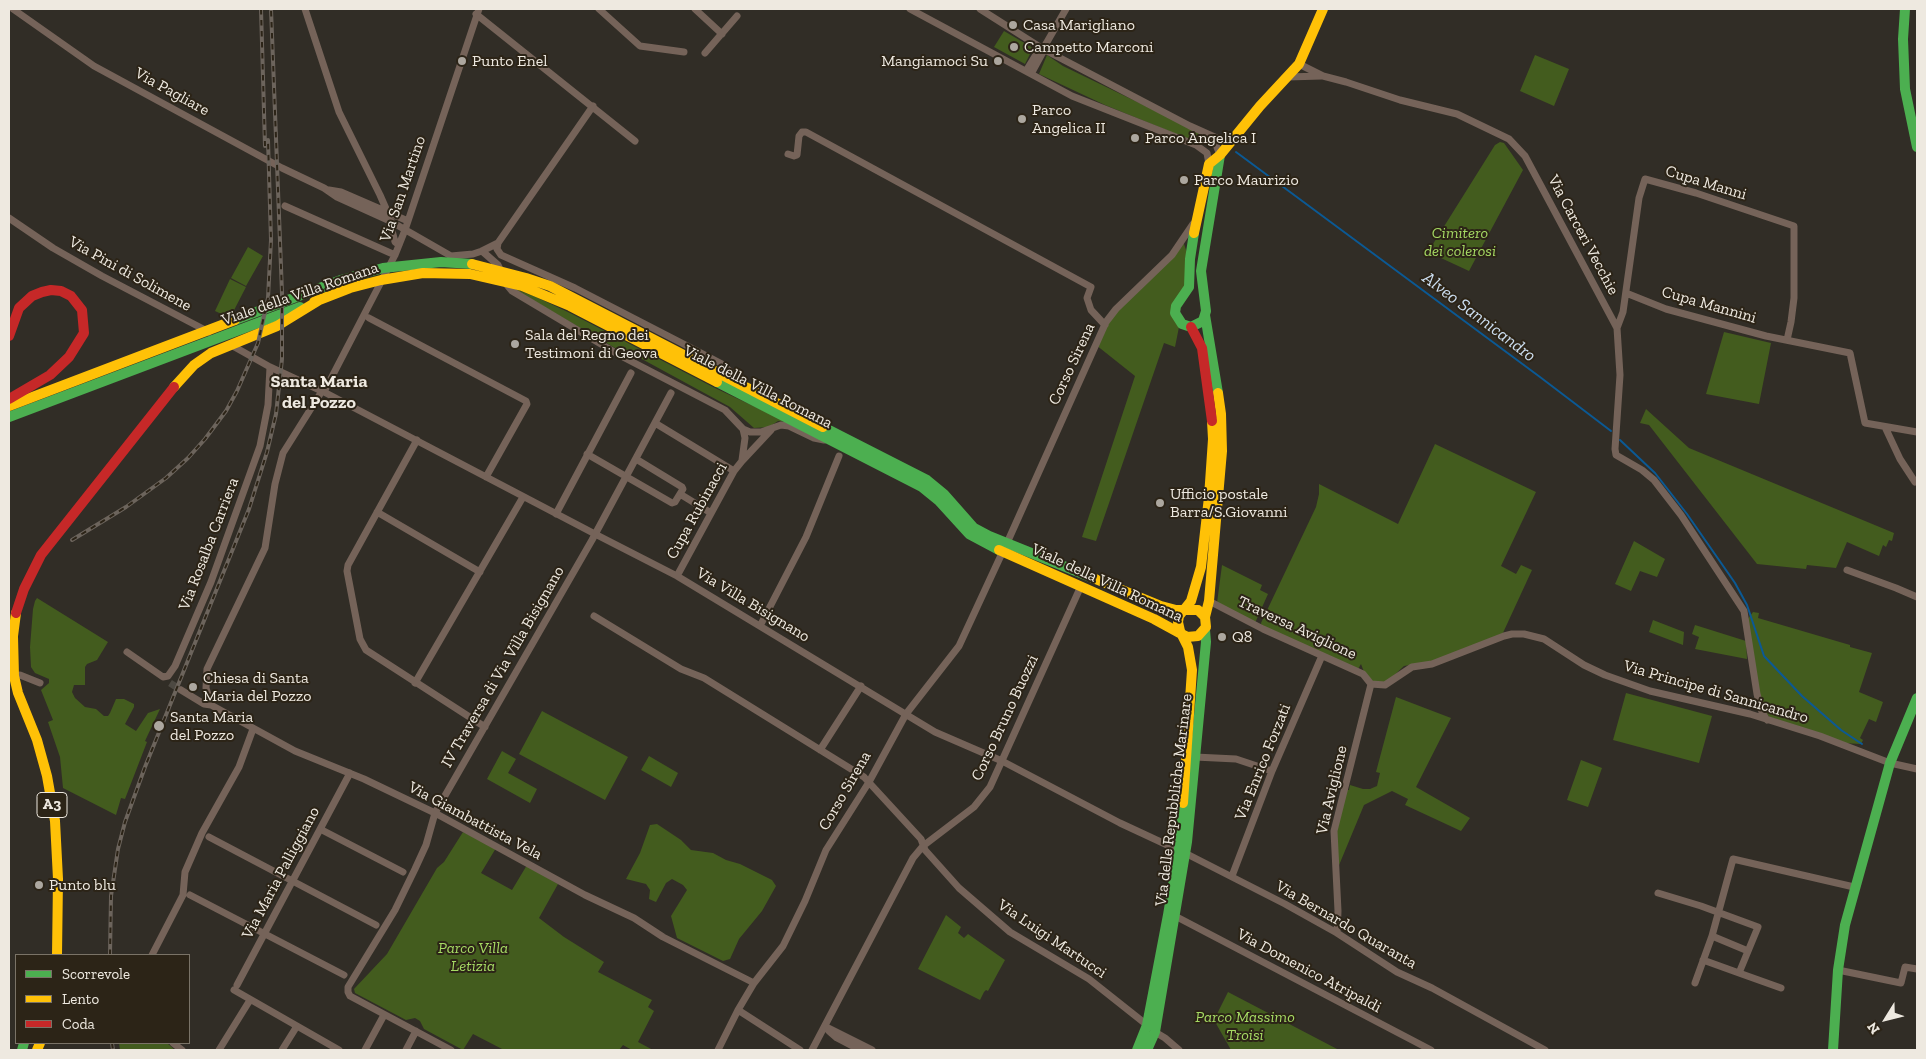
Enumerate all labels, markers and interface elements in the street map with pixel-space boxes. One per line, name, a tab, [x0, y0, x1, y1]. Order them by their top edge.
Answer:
place label: Casa Marigliano	[1023, 15, 1135, 35]
marker: Casa Marigliano	[1007, 19, 1019, 31]
place label: Campetto Marconi	[1024, 37, 1154, 57]
marker: Campetto Marconi	[1008, 41, 1020, 53]
place label: Punto Enel	[472, 51, 547, 71]
place label: Mangiamoci Su	[881, 51, 988, 71]
marker: Punto Enel	[456, 55, 468, 67]
marker: Mangiamoci Su	[992, 55, 1004, 67]
street label: Via Pagliare	[131, 64, 213, 120]
place label: Parco Angelica II	[1032, 100, 1106, 138]
marker: Parco Angelica II	[1016, 113, 1028, 125]
place label: Parco Angelica I	[1145, 128, 1256, 148]
marker: Parco Angelica I	[1129, 132, 1141, 144]
street label: Via San Martino	[376, 133, 430, 245]
street label: Cupa Manni	[1663, 162, 1749, 204]
place label: Parco Maurizio	[1194, 170, 1299, 190]
street label: Via Carceri Vecchie	[1543, 172, 1623, 298]
marker: Parco Maurizio	[1178, 174, 1190, 186]
park label: Cimitero dei colerosi	[1424, 223, 1496, 261]
street label: Via Pini di Solimene	[65, 232, 195, 316]
street label: Viale della Villa Romana	[219, 258, 381, 330]
water label: Alveo Sannicandro	[1418, 267, 1540, 367]
street label: Cupa Mannini	[1659, 282, 1759, 328]
street label: Corso Sirena	[1045, 320, 1099, 408]
place label: Sala del Regno dei Testimoni di Geova	[525, 325, 657, 363]
marker: Sala del Regno dei Testimoni di Geova	[509, 338, 521, 350]
street label: Viale della Villa Romana	[680, 341, 836, 433]
district label: Santa Maria del Pozzo	[270, 371, 368, 414]
street label: Cupa Rubinacci	[663, 459, 731, 563]
street label: Via Rosalba Carriera	[175, 475, 243, 613]
place label: Ufficio postale Barra/S.Giovanni	[1170, 484, 1287, 522]
marker: Ufficio postale Barra/S.Giovanni	[1154, 497, 1166, 509]
street label: Viale della Villa Romana	[1028, 540, 1186, 626]
street label: IV Traversa di Via Villa Bisignano	[437, 563, 569, 771]
street label: Via Villa Bisignano	[693, 564, 813, 646]
street label: Traversa Aviglione	[1235, 592, 1359, 664]
place label: Q8	[1232, 627, 1252, 647]
marker: Q8	[1216, 631, 1228, 643]
street label: Corso Bruno Buozzi	[967, 652, 1043, 784]
street label: Via Principe di Sannicandro	[1621, 656, 1811, 728]
place label: Chiesa di Santa Maria del Pozzo	[203, 668, 312, 706]
marker: Chiesa di Santa Maria del Pozzo	[187, 681, 199, 693]
street label: Via delle Repubbliche Marinare	[1151, 693, 1197, 907]
street label: Via Enrico Forzati	[1231, 701, 1295, 823]
place label: Santa Maria del Pozzo	[170, 707, 253, 745]
marker: Santa Maria del Pozzo	[152, 719, 166, 733]
street label: Via Aviglione	[1312, 744, 1352, 836]
street label: Corso Sirena	[815, 748, 875, 834]
street label: Via Giambattista Vela	[405, 778, 545, 864]
road number: A3	[37, 792, 67, 818]
street label: Via Maria Palliggiano	[238, 804, 324, 942]
place label: Punto blu	[49, 875, 116, 895]
street label: Via Bernardo Quaranta	[1272, 877, 1420, 973]
marker: Punto blu	[33, 879, 45, 891]
street label: Via Luigi Martucci	[994, 895, 1110, 983]
street label: Via Domenico Atripaldi	[1233, 925, 1385, 1017]
park label: Parco Villa Letizia	[438, 938, 508, 976]
legend	[15, 954, 190, 1044]
text: Scorrevole	[62, 965, 130, 983]
text: Lento	[62, 990, 99, 1008]
north arrow	[1861, 994, 1911, 1044]
park label: Parco Massimo Troisi	[1195, 1007, 1295, 1045]
text: Coda	[62, 1015, 95, 1033]
text: N	[1863, 1019, 1883, 1037]

